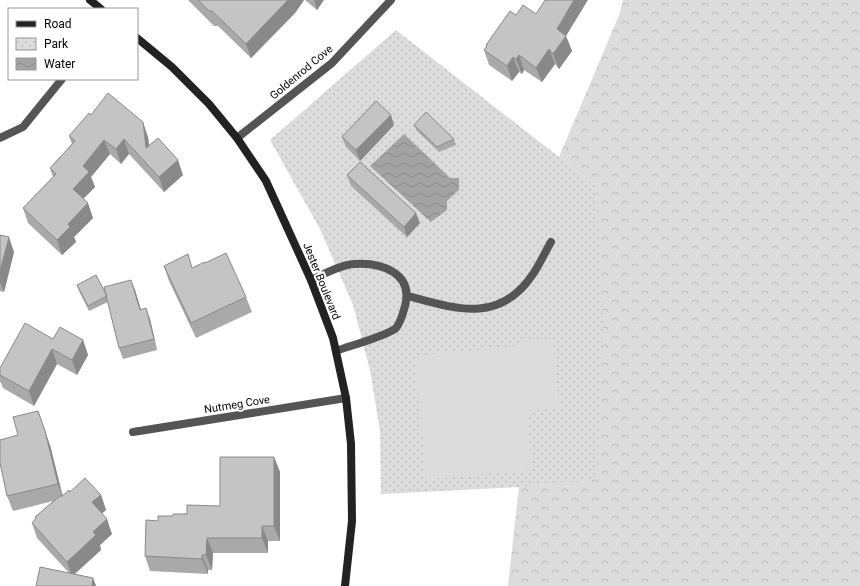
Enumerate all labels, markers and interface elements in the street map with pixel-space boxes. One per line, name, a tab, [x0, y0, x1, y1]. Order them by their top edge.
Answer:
legend	[8, 8, 138, 80]
text: Road	[44, 17, 72, 31]
text: Park	[44, 37, 69, 51]
street label: Goldenrod Cove	[267, 42, 335, 102]
text: Water	[44, 57, 75, 71]
street label: Jester Boulevard	[300, 241, 343, 322]
street label: Nutmeg Cove	[203, 393, 271, 416]

